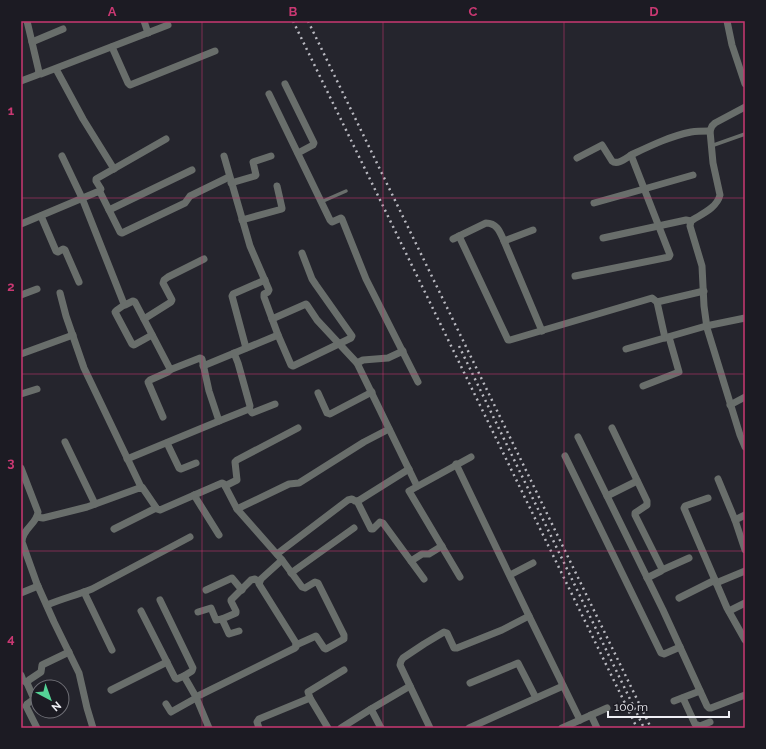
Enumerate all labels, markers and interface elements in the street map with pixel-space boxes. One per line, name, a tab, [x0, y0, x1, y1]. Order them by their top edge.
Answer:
text: A	[108, 4, 117, 19]
text: B	[289, 4, 298, 19]
text: C	[469, 4, 478, 19]
text: D	[649, 4, 659, 19]
text: 1	[8, 103, 15, 118]
text: 2	[7, 279, 15, 294]
text: 3	[7, 455, 15, 470]
text: 4	[7, 631, 15, 646]
north arrow	[30, 679, 70, 719]
scale bar	[608, 693, 729, 719]
text: N	[49, 699, 64, 714]
text: 100 m	[614, 700, 648, 714]

